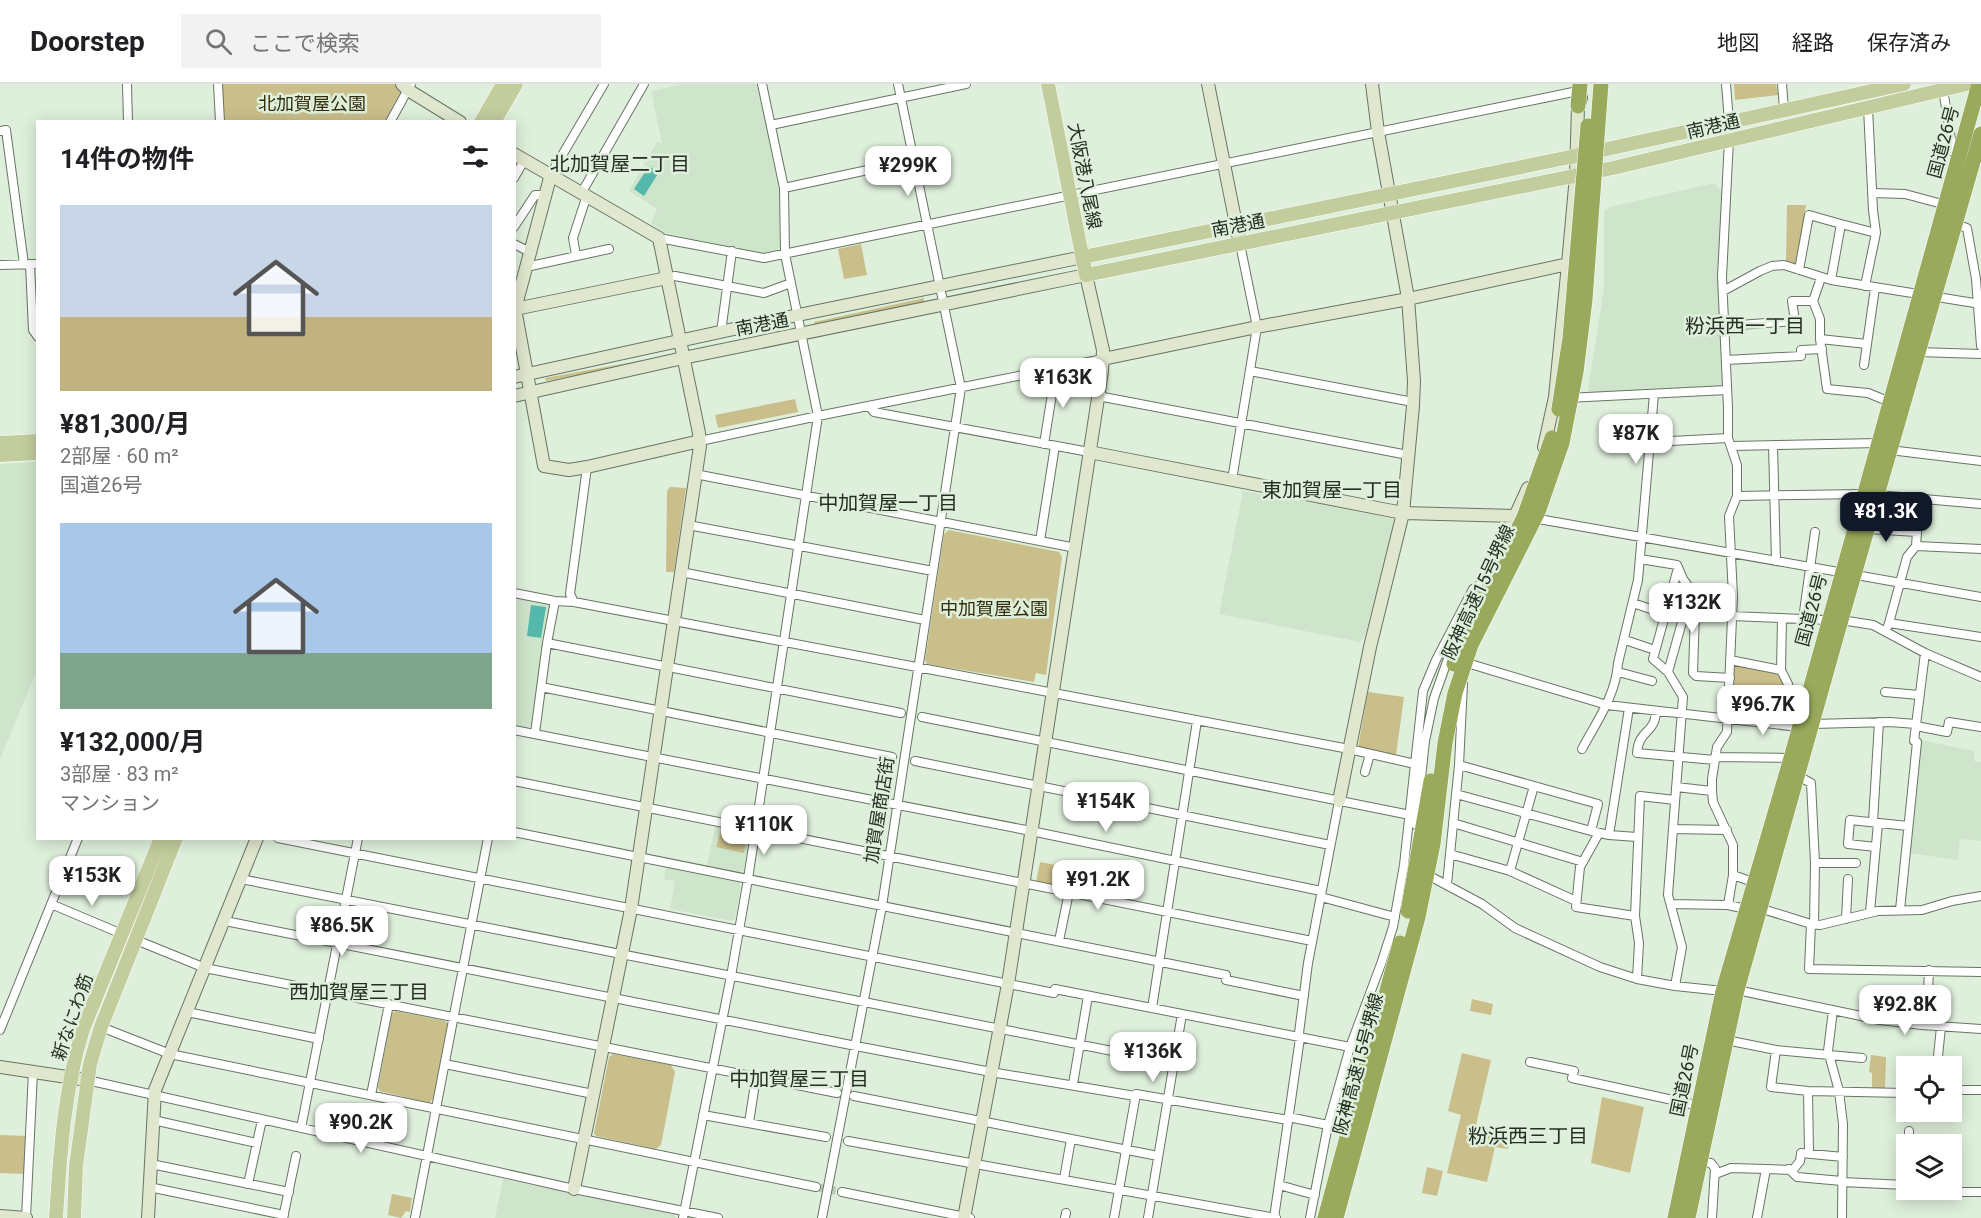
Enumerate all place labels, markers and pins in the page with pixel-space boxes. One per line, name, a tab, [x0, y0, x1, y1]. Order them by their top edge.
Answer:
pin: ¥299K	[866, 146, 950, 197]
pin: ¥163K	[1021, 358, 1105, 409]
pin: ¥87K	[1600, 414, 1672, 465]
pin: ¥81.3K	[1837, 492, 1935, 543]
pin: ¥132K	[1650, 583, 1734, 634]
pin: ¥96.7K	[1714, 685, 1812, 736]
pin: ¥154K	[1064, 782, 1148, 833]
pin: ¥110K	[722, 805, 806, 856]
pin: ¥153K	[50, 856, 134, 907]
pin: ¥91.2K	[1049, 860, 1147, 911]
pin: ¥86.5K	[293, 906, 391, 957]
pin: ¥92.8K	[1856, 985, 1954, 1036]
pin: ¥136K	[1111, 1032, 1195, 1083]
pin: ¥90.2K	[312, 1103, 410, 1154]

